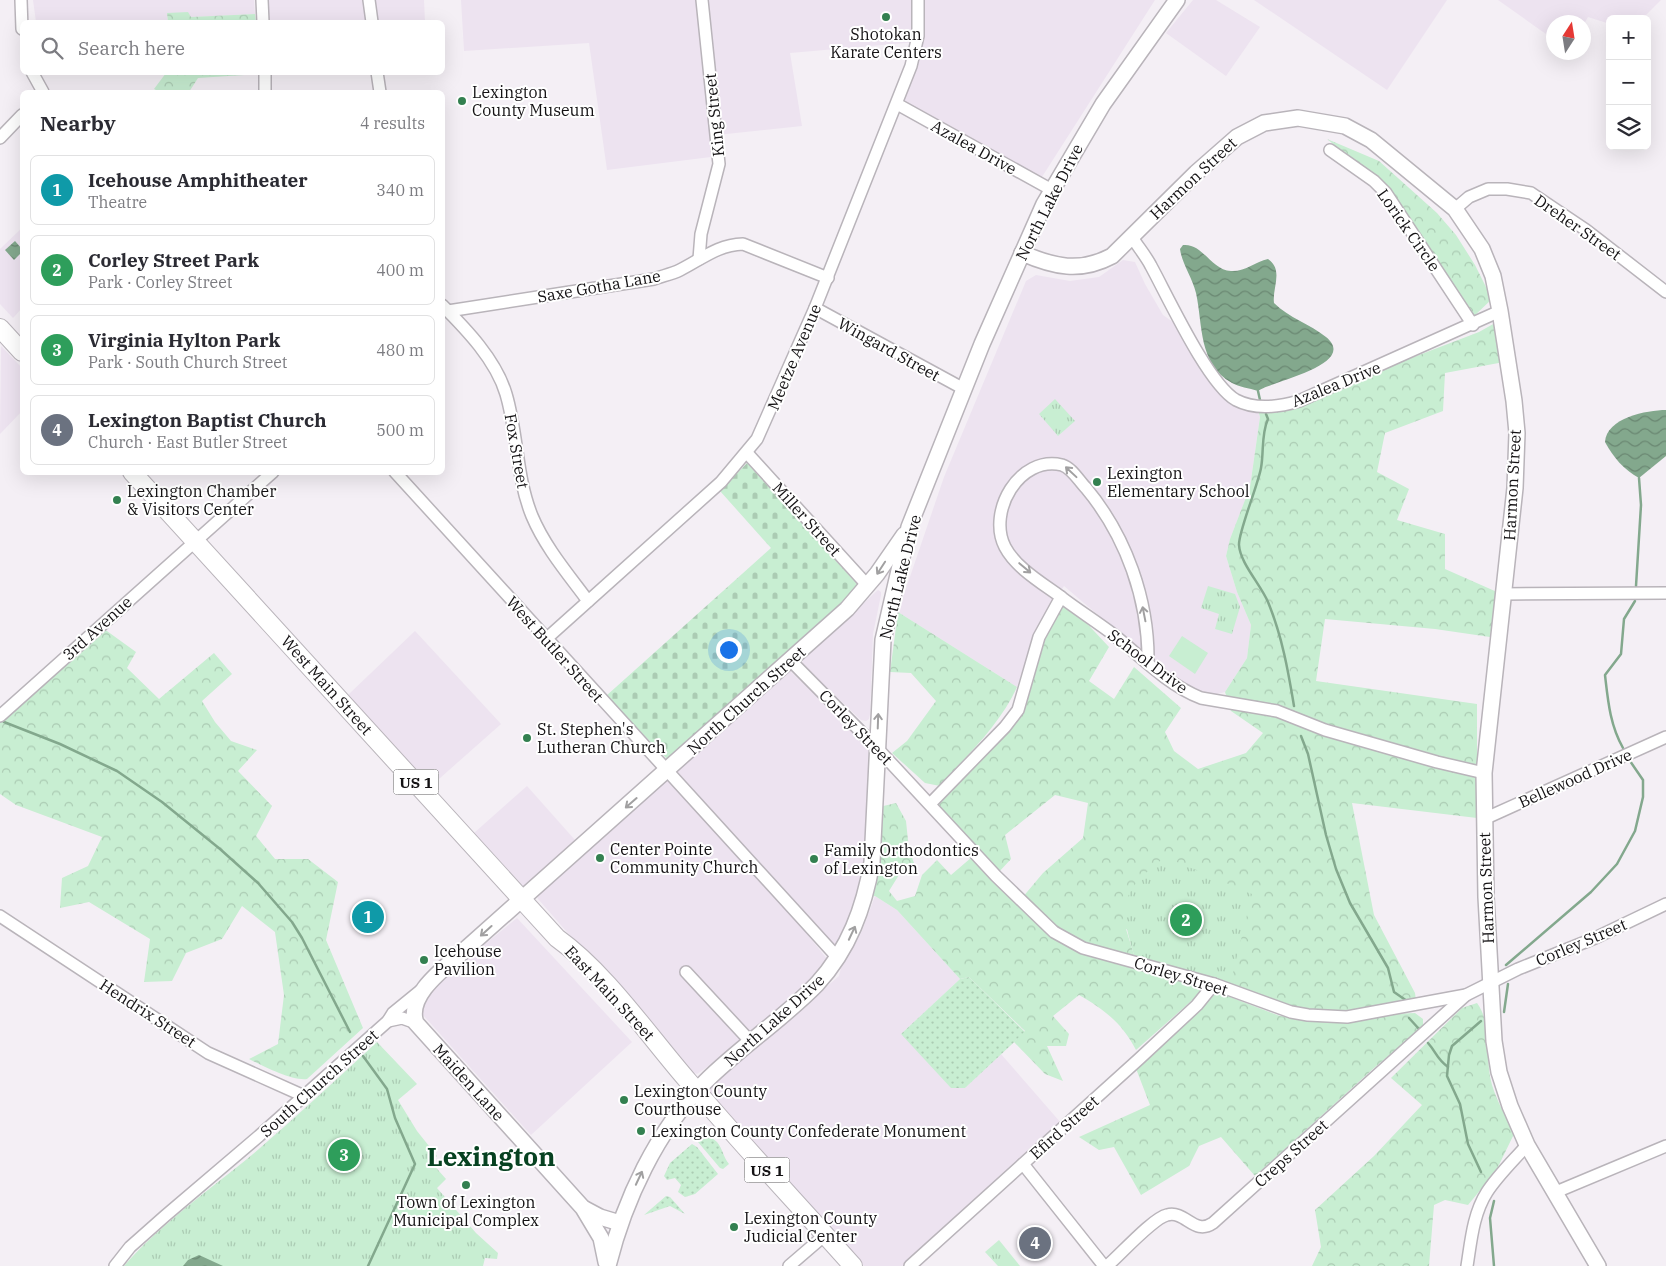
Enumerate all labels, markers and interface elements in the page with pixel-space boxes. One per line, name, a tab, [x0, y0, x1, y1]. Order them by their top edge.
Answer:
marker: Shotokan Karate Centers	[880, 11, 892, 23]
north arrow	[1546, 15, 1591, 60]
map controls	[1606, 15, 1651, 150]
button: +	[1606, 15, 1651, 60]
search box	[20, 20, 445, 75]
place label: Shotokan Karate Centers	[830, 24, 942, 62]
icon: search	[38, 34, 66, 62]
text: Search here	[78, 36, 185, 60]
button: −	[1606, 60, 1651, 105]
street label: King Street	[700, 72, 728, 158]
place label: Lexington County Museum	[472, 82, 595, 120]
marker: Lexington County Museum	[456, 95, 468, 107]
button: layers	[1606, 105, 1651, 150]
text: Nearby	[40, 109, 116, 137]
text: 4 results	[360, 113, 425, 133]
street label: Azalea Drive	[928, 115, 1020, 179]
street label: Harmon Street	[1145, 132, 1241, 223]
street label: North Lake Drive	[1011, 140, 1087, 264]
text: Icehouse Amphitheater	[88, 168, 308, 192]
text: 1	[52, 180, 62, 200]
text: 340 m	[376, 180, 424, 200]
street label: Lorick Circle	[1373, 185, 1445, 275]
street label: Dreher Street	[1531, 190, 1625, 264]
text: Theatre	[88, 192, 147, 212]
text: Corley Street Park	[88, 248, 259, 272]
text: 2	[52, 260, 62, 280]
text: 400 m	[376, 260, 424, 280]
street label: Saxe Gotha Lane	[536, 265, 662, 307]
text: Park · Corley Street	[88, 272, 232, 292]
street label: Meetze Avenue	[763, 301, 825, 413]
street label: Wingard Street	[835, 313, 944, 385]
text: Virginia Hylton Park	[88, 328, 280, 352]
text: 3	[52, 340, 62, 360]
text: 480 m	[376, 340, 424, 360]
text: Park · South Church Street	[88, 352, 287, 372]
street label: Azalea Drive	[1288, 357, 1384, 411]
text: Lexington Baptist Church	[88, 408, 327, 432]
street label: Fox Street	[501, 412, 533, 490]
text: 4	[52, 420, 62, 440]
text: 500 m	[376, 420, 424, 440]
street label: Harmon Street	[1499, 428, 1525, 541]
text: Church · East Butler Street	[88, 432, 288, 452]
place label: Lexington Elementary School	[1107, 463, 1250, 501]
one-way arrow	[1065, 467, 1078, 479]
marker: Lexington Elementary School	[1091, 476, 1103, 488]
street label: Miller Street	[768, 478, 846, 560]
place label: Lexington Chamber & Visitors Center	[127, 481, 276, 519]
marker: Lexington Chamber & Visitors Center	[111, 494, 123, 506]
street label: North Lake Drive	[875, 512, 925, 642]
one-way arrow	[876, 560, 886, 574]
one-way arrow	[1018, 563, 1031, 574]
street label: 3rd Avenue	[58, 592, 136, 664]
street label: West Butler Street	[502, 592, 608, 706]
one-way arrow	[1139, 607, 1148, 623]
street label: School Drive	[1104, 624, 1192, 698]
street label: West Main Street	[277, 631, 377, 739]
your location	[716, 637, 742, 663]
street label: North Church Street	[683, 641, 810, 758]
street label: Corley Street	[815, 685, 897, 769]
one-way arrow	[874, 713, 883, 729]
place label: St. Stephen's Lutheran Church	[537, 719, 666, 757]
marker: St. Stephen's Lutheran Church	[521, 732, 533, 744]
street label: Bellewood Drive	[1515, 744, 1635, 812]
road number: US 1	[394, 770, 438, 794]
one-way arrow	[624, 797, 637, 809]
street label: Harmon Street	[1474, 832, 1498, 944]
place label: Center Pointe Community Church	[610, 839, 758, 877]
place label: Family Orthodontics of Lexington	[824, 840, 979, 878]
marker: Center Pointe Community Church	[594, 852, 606, 864]
marker: Family Orthodontics of Lexington	[808, 853, 820, 865]
pin: 1	[352, 898, 384, 936]
pin: 2	[1170, 901, 1202, 939]
street label: Corley Street	[1533, 914, 1630, 970]
one-way arrow	[479, 925, 492, 937]
one-way arrow	[847, 926, 857, 941]
place label: Icehouse Pavilion	[434, 941, 502, 979]
street label: East Main Street	[561, 941, 659, 1045]
street label: Corley Street	[1132, 952, 1231, 1000]
marker: Icehouse Pavilion	[418, 954, 430, 966]
street label: North Lake Drive	[720, 970, 828, 1070]
street label: Hendrix Street	[96, 974, 200, 1052]
street label: South Church Street	[256, 1025, 382, 1141]
street label: Maiden Lane	[429, 1039, 509, 1125]
place label: Lexington County Courthouse	[634, 1081, 767, 1119]
street label: Efird Street	[1025, 1091, 1103, 1163]
marker: Lexington County Courthouse	[618, 1094, 630, 1106]
street label: Creps Street	[1250, 1115, 1332, 1191]
place label: Lexington County Confederate Monument	[651, 1121, 966, 1141]
marker: Lexington County Confederate Monument	[635, 1125, 647, 1137]
pin: 3	[328, 1136, 360, 1174]
district label: Lexington	[427, 1139, 555, 1173]
road number: US 1	[744, 1158, 790, 1182]
one-way arrow	[635, 1171, 644, 1186]
marker: Town of Lexington Municipal Complex	[460, 1179, 472, 1191]
place label: Town of Lexington Municipal Complex	[393, 1192, 539, 1230]
place label: Lexington County Judicial Center	[744, 1208, 877, 1246]
marker: Lexington County Judicial Center	[728, 1221, 740, 1233]
pin: 4	[1019, 1224, 1051, 1262]

